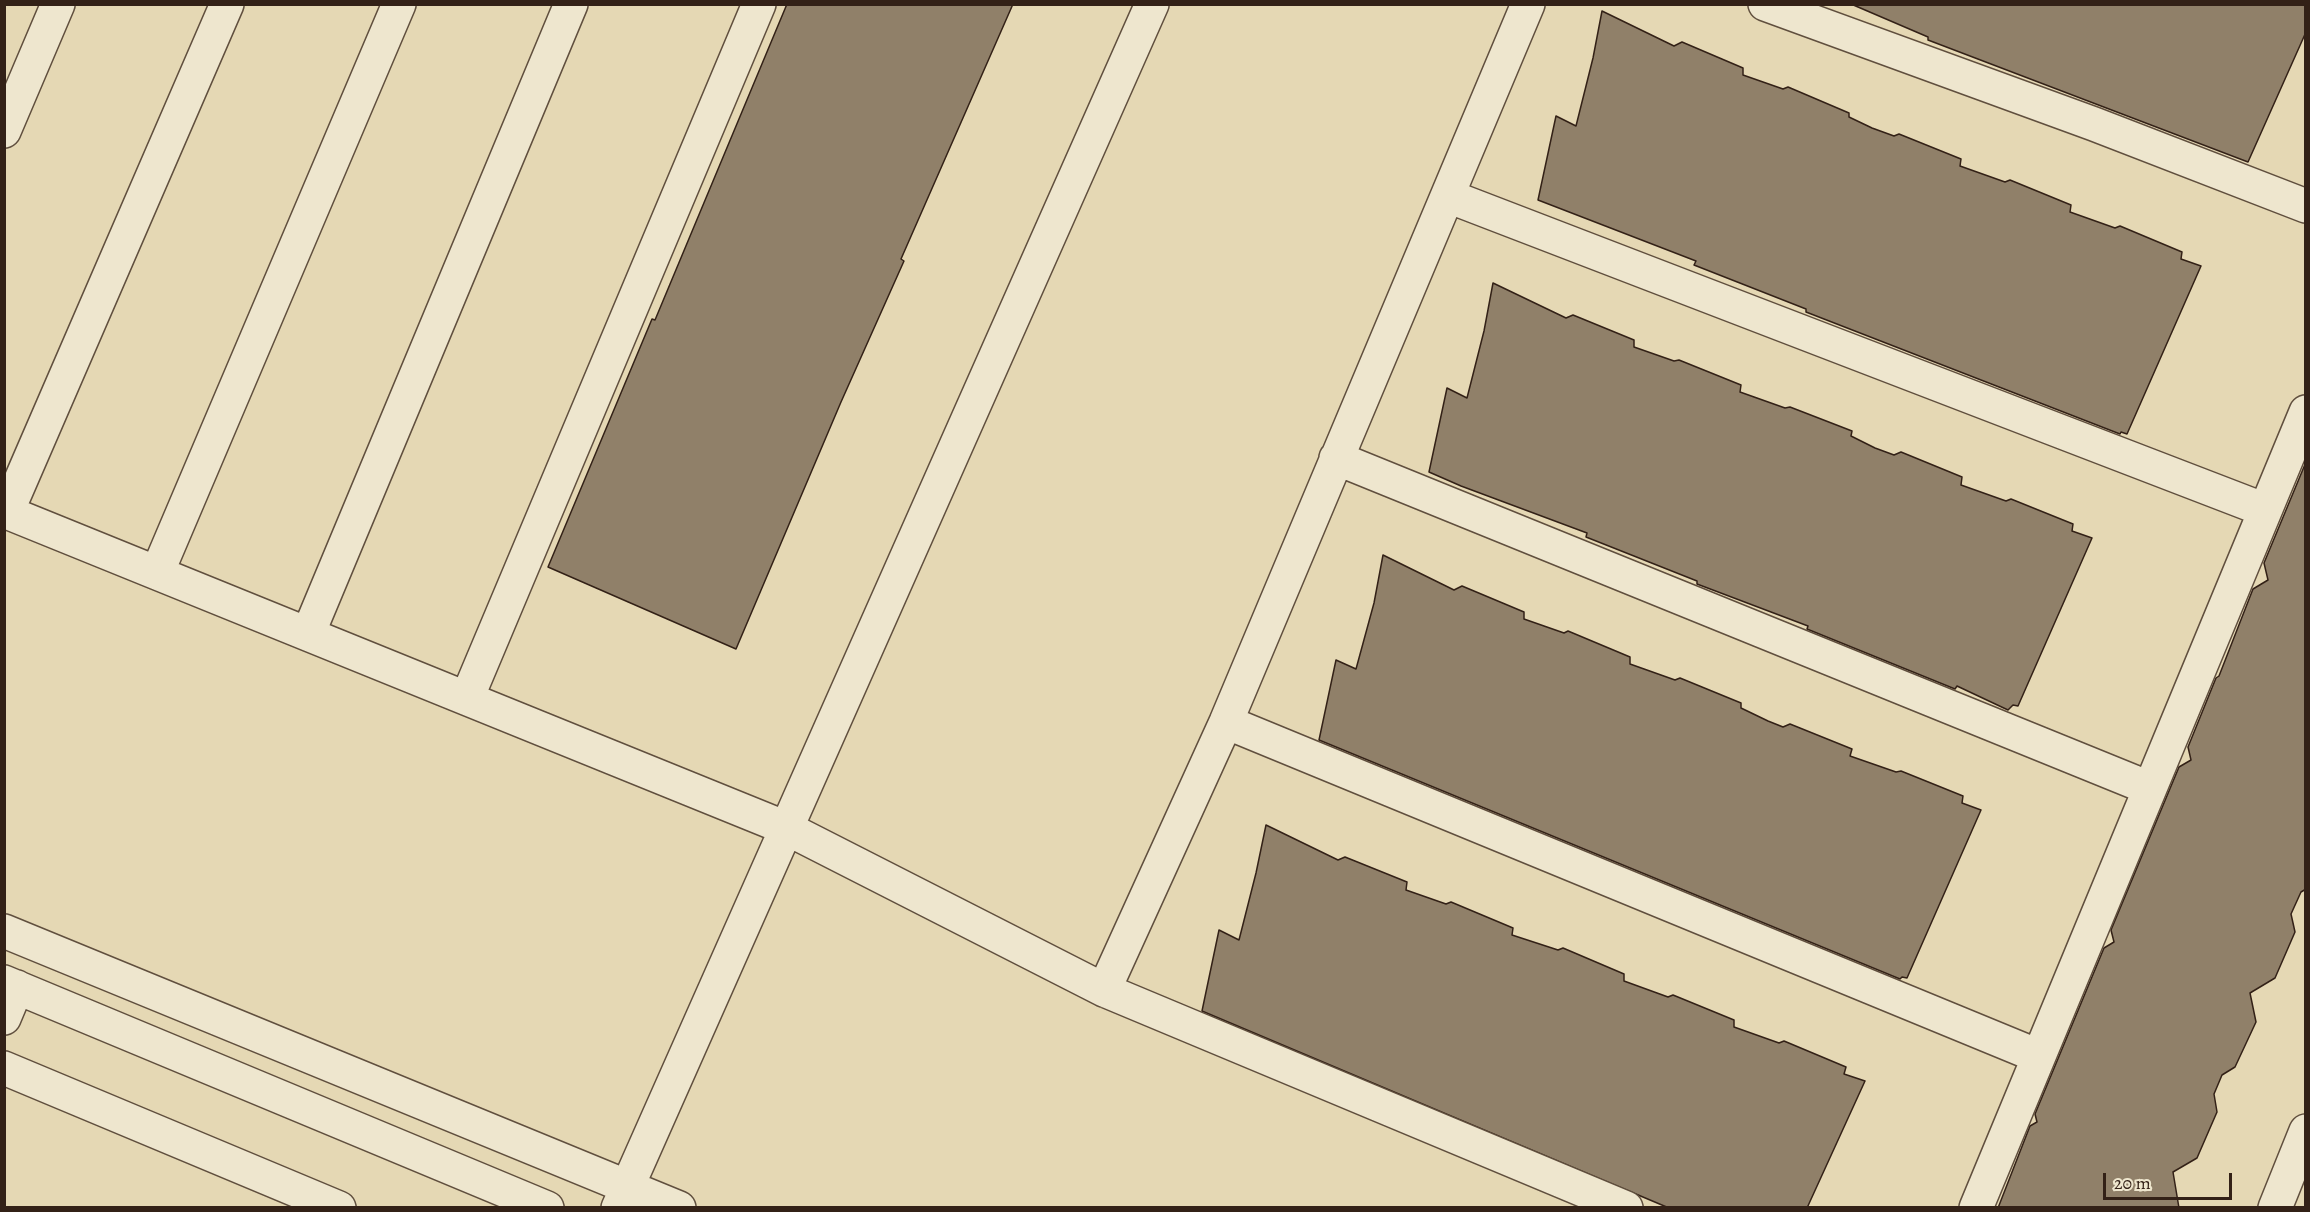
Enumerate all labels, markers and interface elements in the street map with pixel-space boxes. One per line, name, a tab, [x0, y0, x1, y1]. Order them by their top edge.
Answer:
scale bar	[2106, 1161, 2235, 1199]
text: 20 m	[2114, 1171, 2151, 1195]

